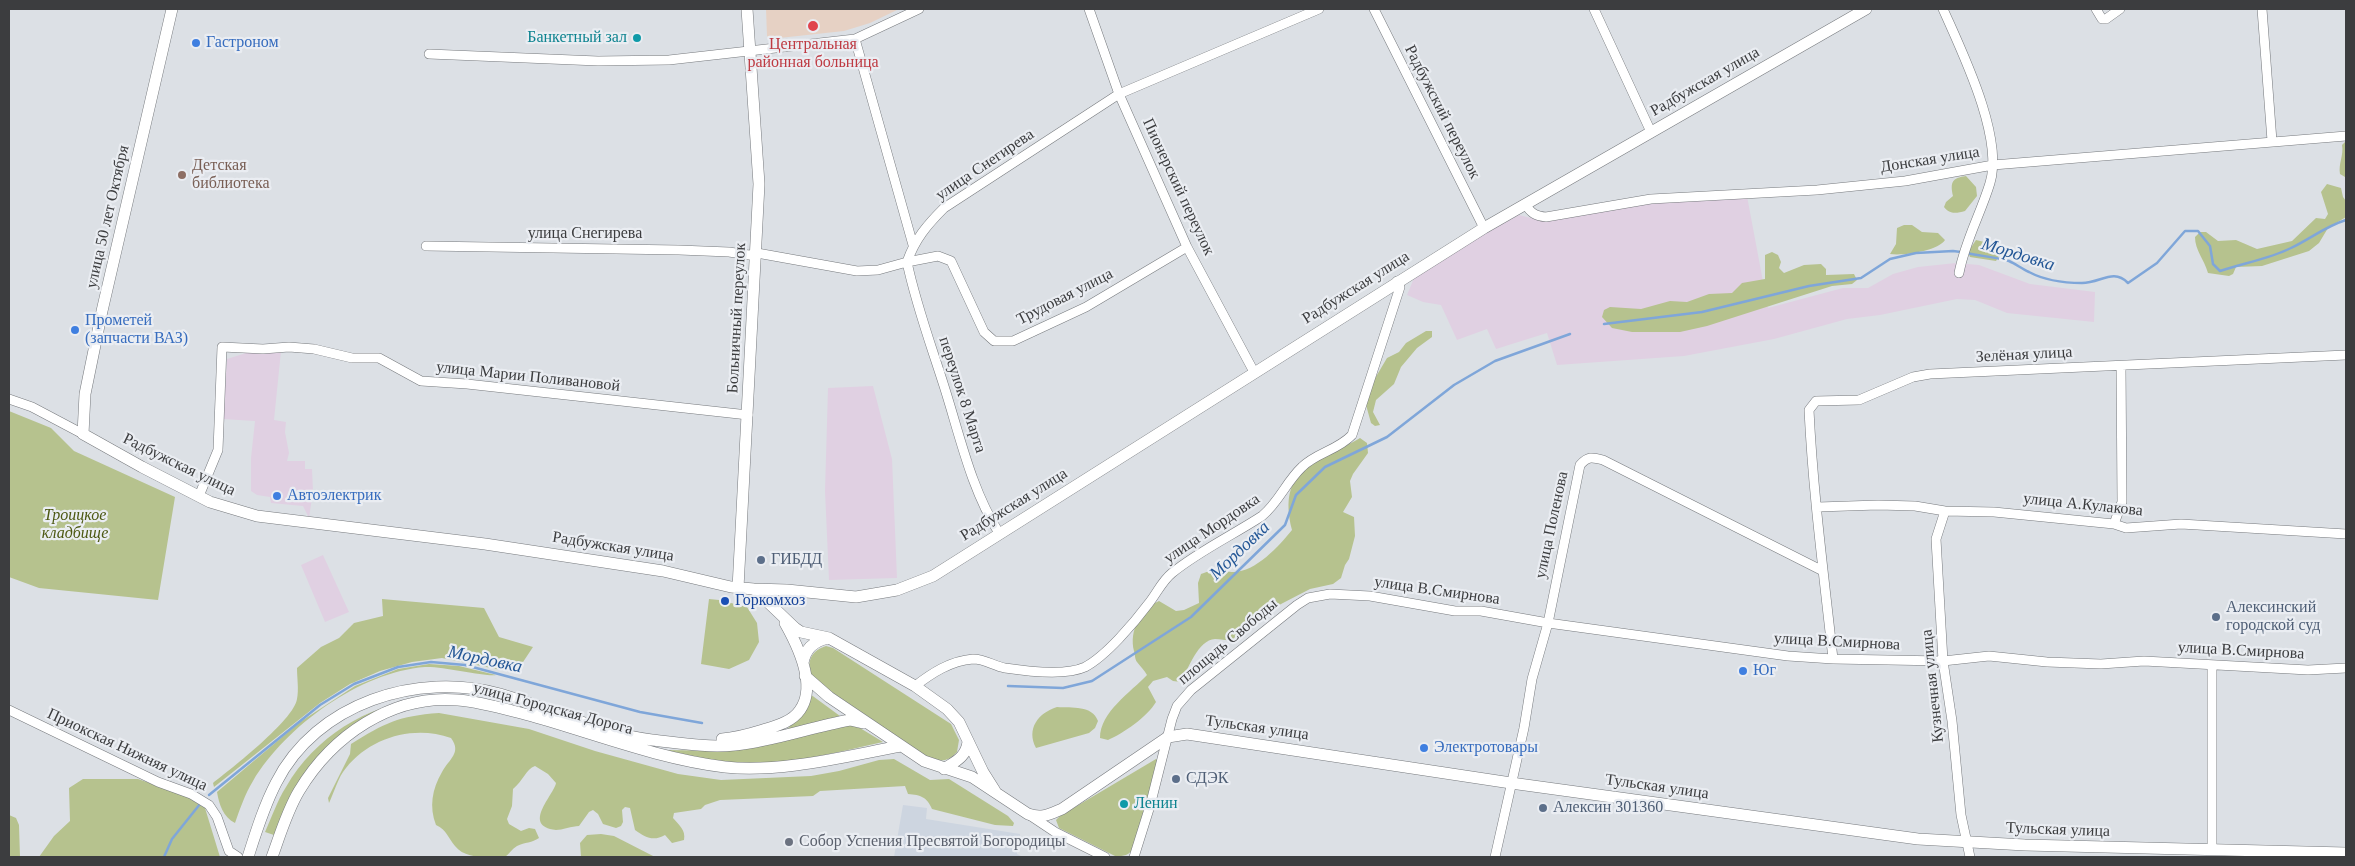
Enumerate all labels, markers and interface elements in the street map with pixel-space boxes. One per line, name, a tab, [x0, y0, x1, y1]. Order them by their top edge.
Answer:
marker: Центральная районная больница	[806, 19, 820, 33]
place label: Банкетный зал	[527, 28, 627, 48]
marker: Банкетный зал	[631, 32, 643, 44]
place label: Гастроном	[206, 33, 279, 53]
place label: Центральная районная больница	[747, 35, 879, 73]
marker: Гастроном	[190, 37, 202, 49]
street label: Радбужский переулок	[1400, 42, 1484, 182]
street label: Радбужская улица	[1647, 43, 1763, 121]
street label: Пионерский переулок	[1138, 115, 1218, 259]
street label: улица Снегирева	[932, 125, 1038, 205]
street label: Донская улица	[1879, 143, 1981, 177]
street label: улица 50 лет Октября	[82, 144, 134, 290]
place label: Детская библиотека	[192, 156, 270, 194]
marker: Детская библиотека	[176, 169, 188, 181]
street label: улица Снегирева	[528, 224, 642, 244]
water label: Мордовка	[1979, 234, 2057, 276]
street label: Больничный переулок	[723, 242, 751, 394]
street label: Радбужская улица	[1299, 247, 1413, 329]
street label: Трудовая улица	[1014, 265, 1116, 329]
place label: Прометей (запчасти ВАЗ)	[85, 311, 188, 349]
marker: Прометей (запчасти ВАЗ)	[69, 324, 81, 336]
street label: переулок 8 Марта	[934, 335, 990, 455]
street label: Зелёная улица	[1975, 343, 2073, 367]
street label: улица Марии Поливановой	[435, 358, 621, 396]
street label: Радбужская улица	[120, 429, 238, 501]
street label: Радбужская улица	[957, 464, 1071, 546]
street label: улица Поленова	[1531, 470, 1573, 580]
place label: Автоэлектрик	[287, 486, 381, 506]
street label: улица А.Кулакова	[2022, 489, 2144, 521]
marker: Автоэлектрик	[271, 490, 283, 502]
street label: улица Мордовка	[1160, 490, 1264, 568]
park label: Троицкое кладбище	[42, 506, 108, 544]
water label: Мордовка	[1205, 517, 1275, 585]
street label: Радбужская улица	[551, 528, 675, 566]
place label: ГИБДД	[771, 550, 822, 570]
marker: ГИБДД	[755, 554, 767, 566]
street label: улица В.Смирнова	[1373, 573, 1501, 609]
place label: Горкомхоз	[735, 591, 805, 611]
marker: Горкомхоз	[719, 595, 731, 607]
street label: площадь Свободы	[1174, 595, 1282, 689]
place label: Алексинский городской суд	[2226, 598, 2320, 636]
marker: Алексинский городской суд	[2210, 611, 2222, 623]
street label: Кузнечная улица	[1918, 628, 1948, 744]
street label: улица В.Смирнова	[1773, 629, 1901, 655]
street label: улица В.Смирнова	[2177, 638, 2305, 664]
water label: Мордовка	[446, 642, 524, 678]
place label: Юг	[1753, 661, 1776, 681]
marker: Юг	[1737, 665, 1749, 677]
street label: улица Городская Дорога	[471, 678, 635, 740]
street label: Приокская Нижняя улица	[44, 704, 210, 796]
street label: Тульская улица	[1204, 711, 1310, 745]
place label: Электротовары	[1434, 738, 1538, 758]
marker: Электротовары	[1418, 742, 1430, 754]
place label: СДЭК	[1186, 769, 1228, 789]
street label: Тульская улица	[1604, 770, 1710, 804]
marker: СДЭК	[1170, 773, 1182, 785]
place label: Ленин	[1134, 794, 1178, 814]
marker: Ленин	[1118, 798, 1130, 810]
place label: Алексин 301360	[1553, 798, 1663, 818]
marker: Алексин 301360	[1537, 802, 1549, 814]
street label: Тульская улица	[2006, 819, 2110, 841]
place label: Собор Успения Пресвятой Богородицы	[799, 832, 1066, 852]
marker: Собор Успения Пресвятой Богородицы	[783, 836, 795, 848]

